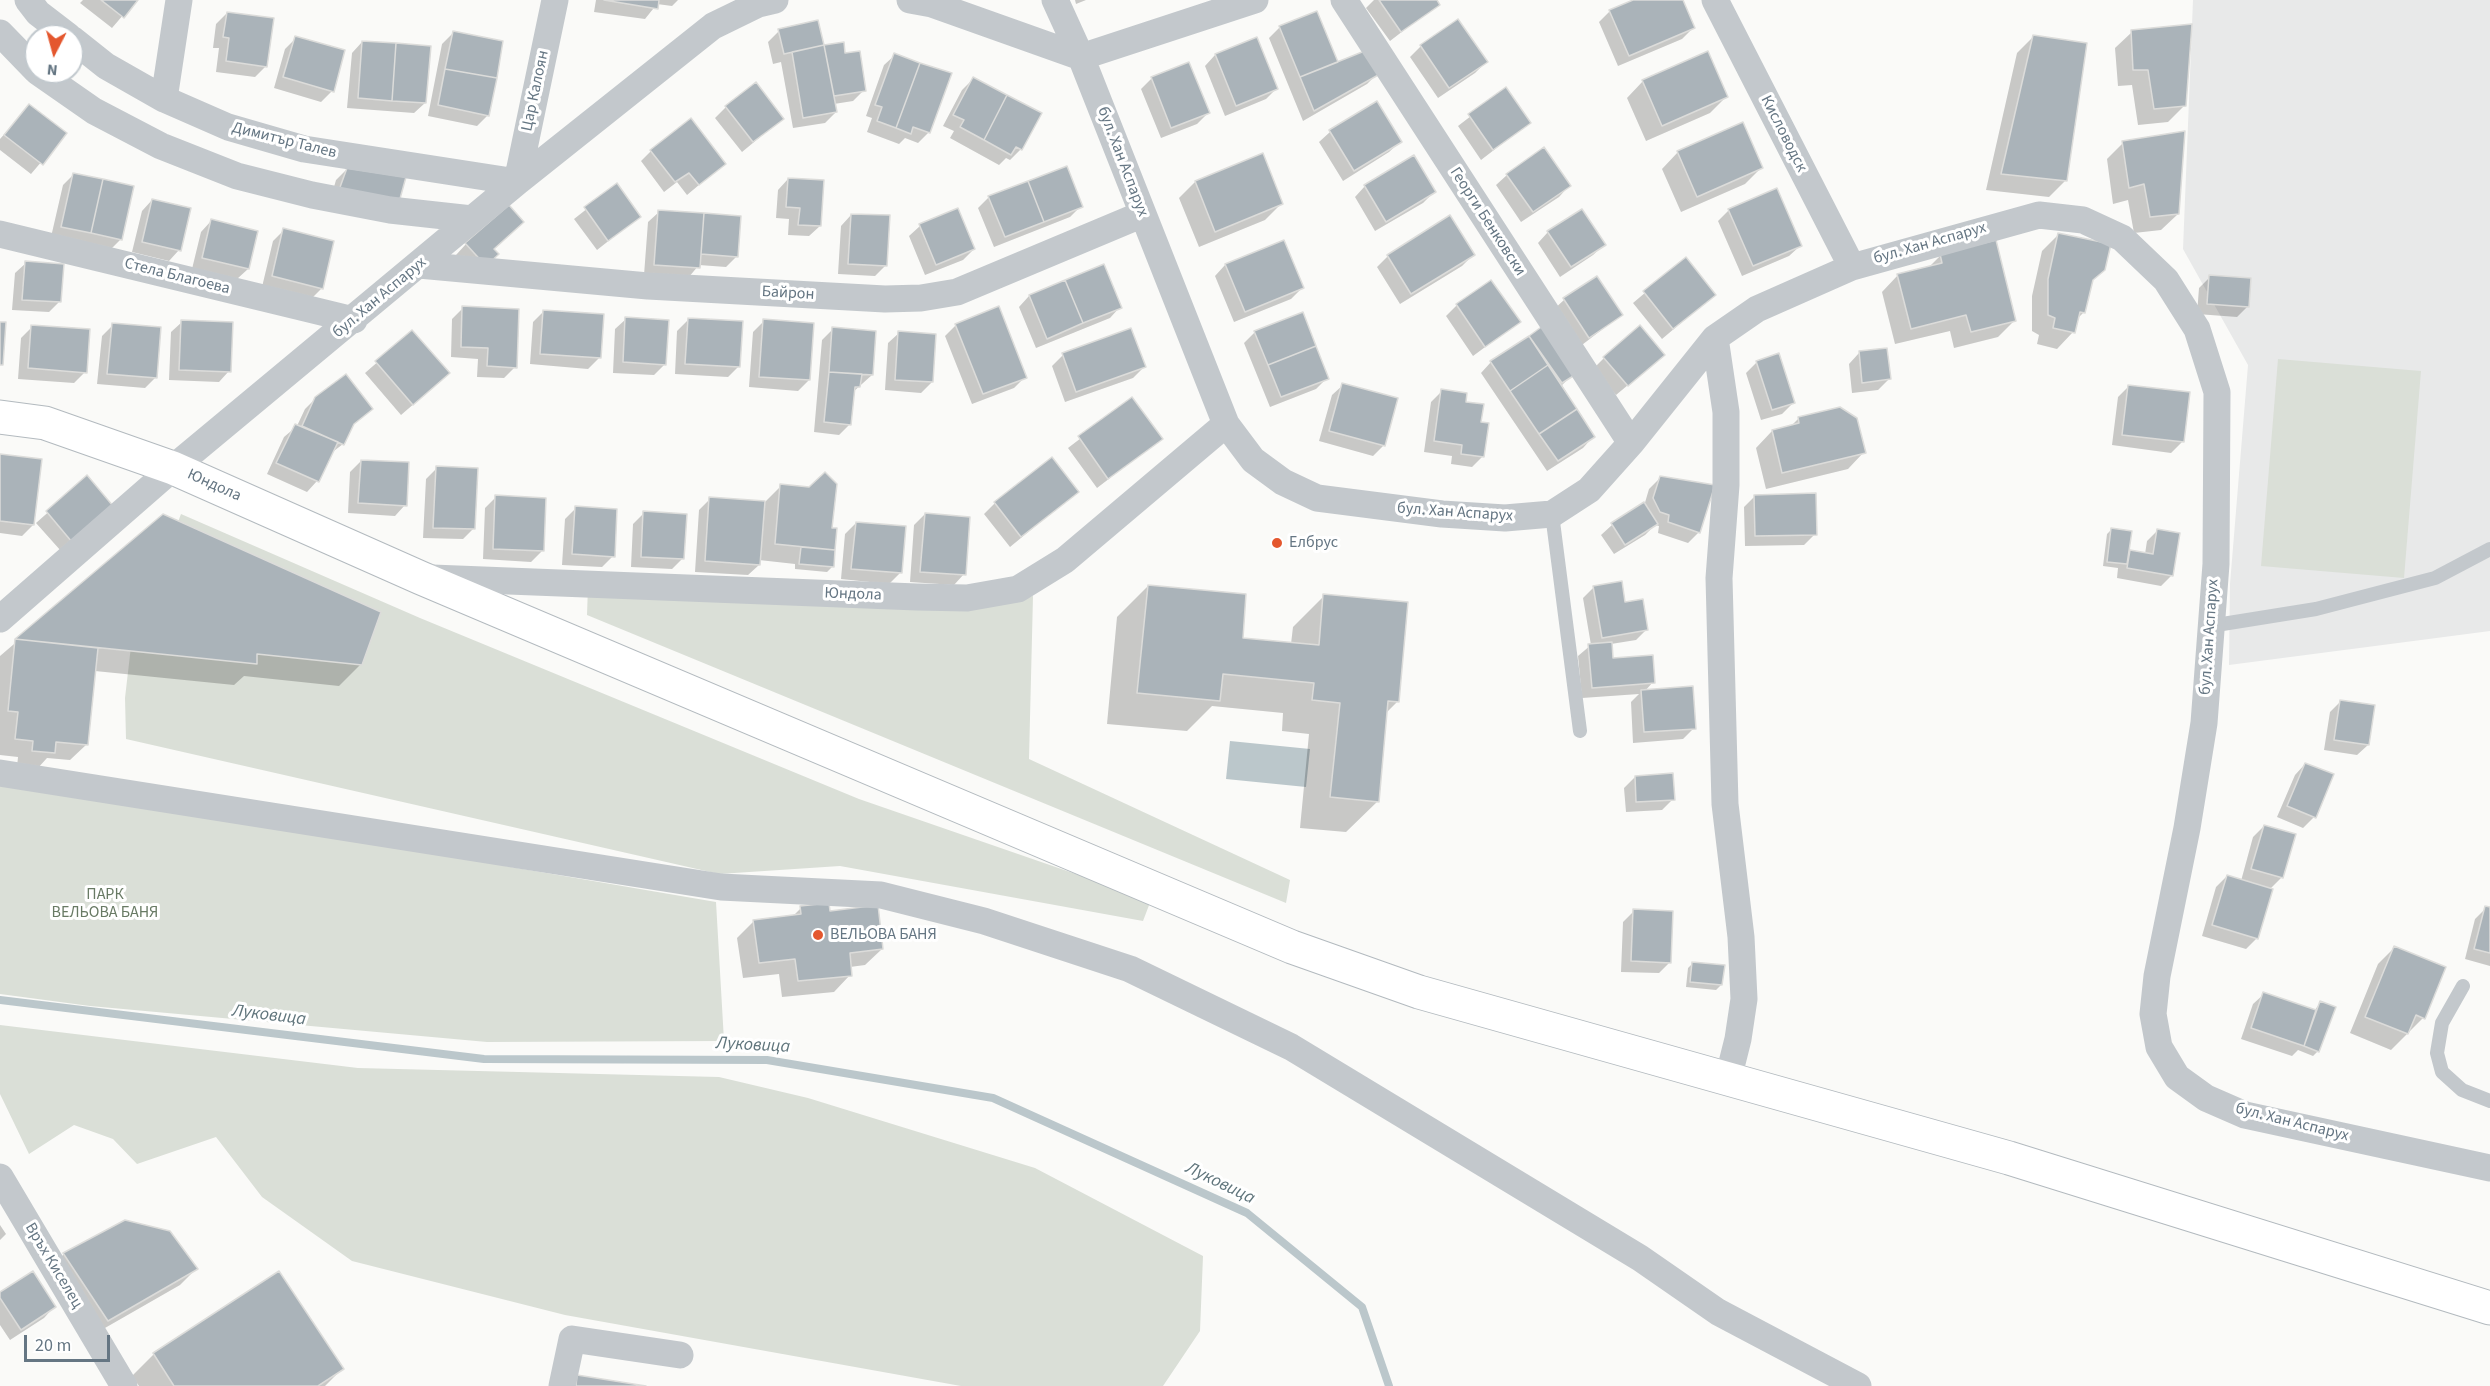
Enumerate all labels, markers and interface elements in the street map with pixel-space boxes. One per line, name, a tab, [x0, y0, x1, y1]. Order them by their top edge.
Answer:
north arrow	[24, 24, 84, 84]
street label: Цар Калоян	[518, 49, 554, 133]
text: N	[46, 58, 59, 81]
street label: Кисловодск	[1755, 92, 1811, 176]
street label: бул. Хан Аспарух	[1092, 104, 1152, 220]
street label: Димитър Талев	[230, 119, 338, 163]
street label: Георги Бенковски	[1445, 164, 1529, 280]
street label: бул. Хан Аспарух	[1872, 219, 1988, 269]
street label: бул. Хан Аспарух	[329, 253, 431, 343]
street label: Стела Благоева	[122, 255, 232, 299]
street label: Байрон	[761, 283, 815, 305]
street label: Юндола	[184, 466, 244, 506]
street label: бул. Хан Аспарух	[1396, 499, 1514, 527]
place label: Елбрус	[1289, 533, 1338, 553]
marker: Елбрус	[1270, 536, 1284, 550]
street label: бул. Хан Аспарух	[2196, 578, 2224, 696]
street label: Юндола	[824, 584, 882, 606]
park label: ПАРК ВЕЛЬОВА БАНЯ	[52, 885, 158, 923]
place label: ВЕЛЬОВА БАНЯ	[830, 925, 937, 945]
marker: ВЕЛЬОВА БАНЯ	[811, 928, 825, 942]
water label: Луковица	[231, 1001, 307, 1031]
water label: Луковица	[715, 1033, 791, 1059]
street label: бул. Хан Аспарух	[2233, 1100, 2351, 1146]
water label: Луковица	[1182, 1158, 1258, 1210]
street label: Връх Киселец	[20, 1220, 86, 1312]
scale bar	[27, 1323, 112, 1361]
text: 20 m	[35, 1333, 71, 1358]

